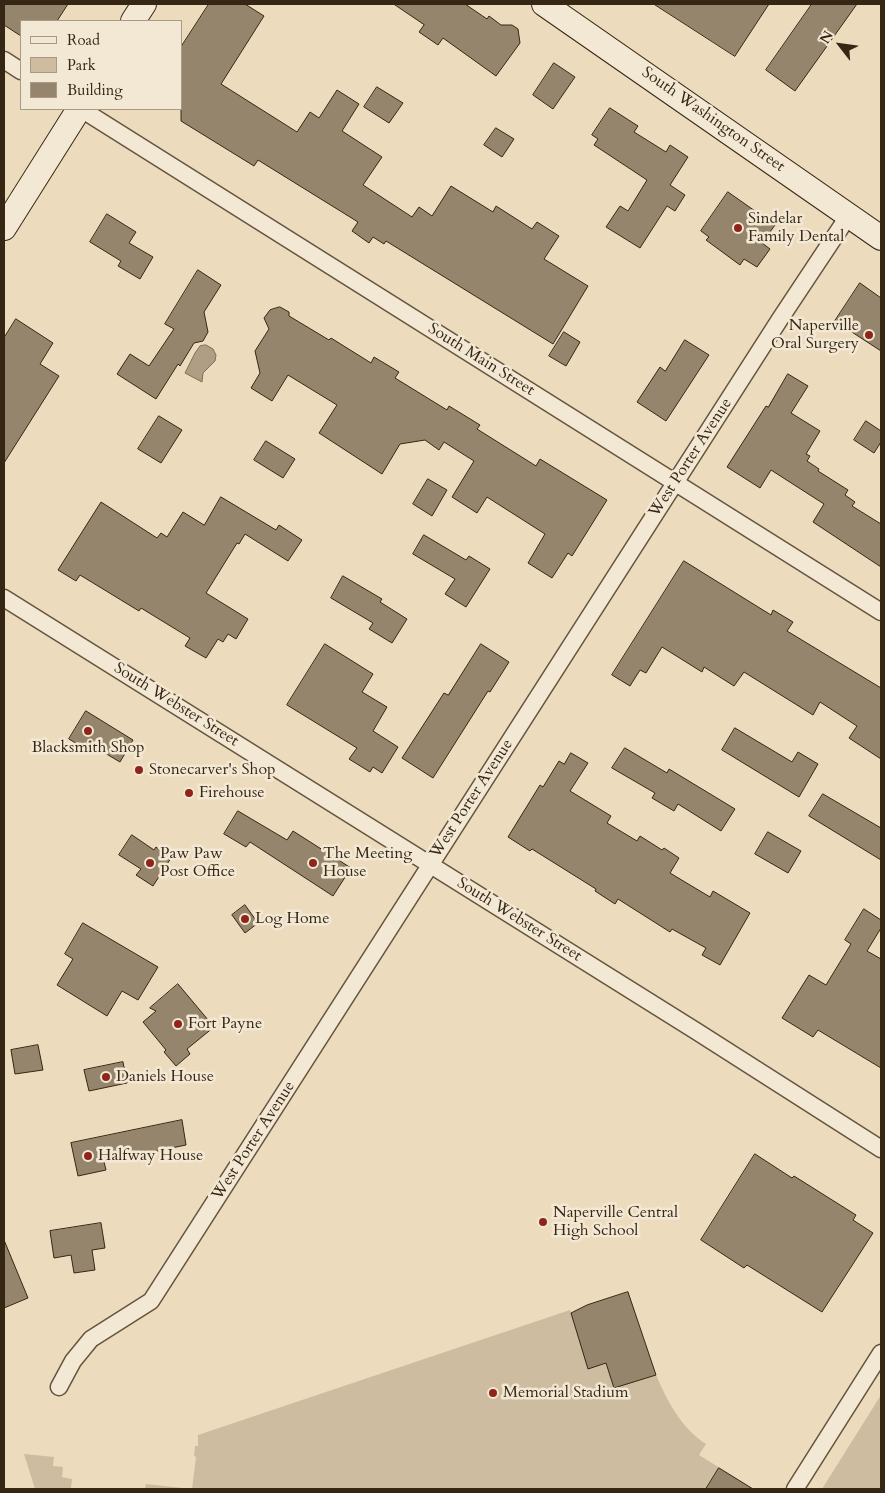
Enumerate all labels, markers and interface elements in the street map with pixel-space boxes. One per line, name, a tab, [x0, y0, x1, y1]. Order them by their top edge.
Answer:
legend	[20, 20, 182, 110]
north arrow	[815, 20, 865, 70]
text: N	[815, 27, 838, 47]
text: Road	[67, 30, 100, 50]
text: Park	[67, 55, 96, 75]
street label: South Washington Street	[638, 63, 788, 177]
text: Building	[67, 80, 123, 100]
place label: Sindelar Family Dental	[748, 209, 844, 247]
marker: Sindelar Family Dental	[732, 222, 744, 234]
place label: Naperville Oral Surgery	[771, 316, 859, 354]
street label: South Main Street	[424, 320, 538, 400]
marker: Naperville Oral Surgery	[863, 329, 875, 341]
street label: West Porter Avenue	[645, 395, 737, 521]
street label: South Webster Street	[110, 659, 242, 751]
marker: Blacksmith Shop	[82, 725, 94, 737]
street label: West Porter Avenue	[426, 736, 518, 862]
place label: Blacksmith Shop	[31, 738, 145, 758]
place label: Stonecarver's Shop	[149, 760, 276, 780]
marker: Stonecarver's Shop	[133, 764, 145, 776]
place label: Firehouse	[199, 783, 265, 803]
marker: Firehouse	[183, 787, 195, 799]
place label: Paw Paw Post Office	[160, 844, 235, 882]
place label: The Meeting House	[323, 844, 412, 882]
marker: Paw Paw Post Office	[144, 857, 156, 869]
marker: The Meeting House	[307, 857, 319, 869]
street label: South Webster Street	[453, 874, 585, 966]
place label: Log Home	[255, 909, 329, 929]
marker: Log Home	[239, 913, 251, 925]
place label: Fort Payne	[188, 1014, 262, 1034]
marker: Fort Payne	[172, 1018, 184, 1030]
place label: Daniels House	[116, 1067, 214, 1087]
marker: Daniels House	[100, 1071, 112, 1083]
street label: West Porter Avenue	[208, 1078, 300, 1204]
place label: Halfway House	[98, 1146, 203, 1166]
marker: Halfway House	[82, 1150, 94, 1162]
place label: Naperville Central High School	[553, 1203, 678, 1241]
marker: Naperville Central High School	[537, 1216, 549, 1228]
place label: Memorial Stadium	[503, 1383, 628, 1403]
marker: Memorial Stadium	[487, 1387, 499, 1399]

